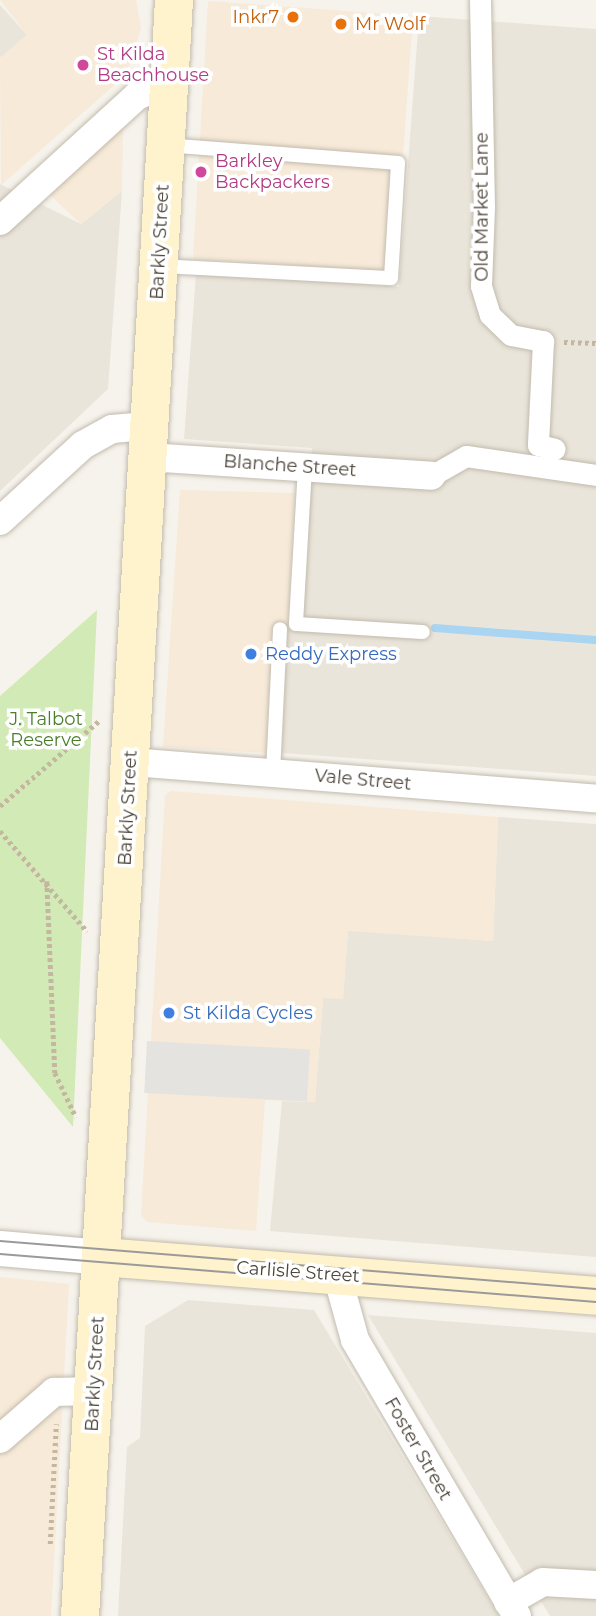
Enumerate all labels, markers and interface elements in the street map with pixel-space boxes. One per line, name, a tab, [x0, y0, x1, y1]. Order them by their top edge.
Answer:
place label: Inkr7	[233, 6, 279, 28]
marker: Inkr7	[285, 9, 301, 25]
place label: Mr Wolf	[355, 13, 425, 35]
marker: Mr Wolf	[333, 16, 349, 32]
place label: St Kilda Beachhouse	[97, 44, 209, 86]
marker: St Kilda Beachhouse	[75, 57, 91, 73]
street label: Old Market Lane	[471, 132, 493, 282]
place label: Barkley Backpackers	[215, 151, 330, 194]
marker: Barkley Backpackers	[193, 164, 209, 180]
street label: Barkly Street	[146, 184, 174, 300]
street label: Blanche Street	[223, 451, 357, 481]
place label: Reddy Express	[265, 643, 397, 665]
marker: Reddy Express	[243, 646, 259, 662]
park label: J. Talbot Reserve	[9, 709, 83, 752]
street label: Barkly Street	[114, 750, 142, 866]
street label: Vale Street	[314, 765, 412, 795]
place label: St Kilda Cycles	[183, 1002, 313, 1024]
marker: St Kilda Cycles	[161, 1005, 177, 1021]
street label: Carlisle Street	[236, 1257, 360, 1287]
street label: Barkly Street	[81, 1316, 109, 1432]
street label: Foster Street	[380, 1394, 456, 1504]

